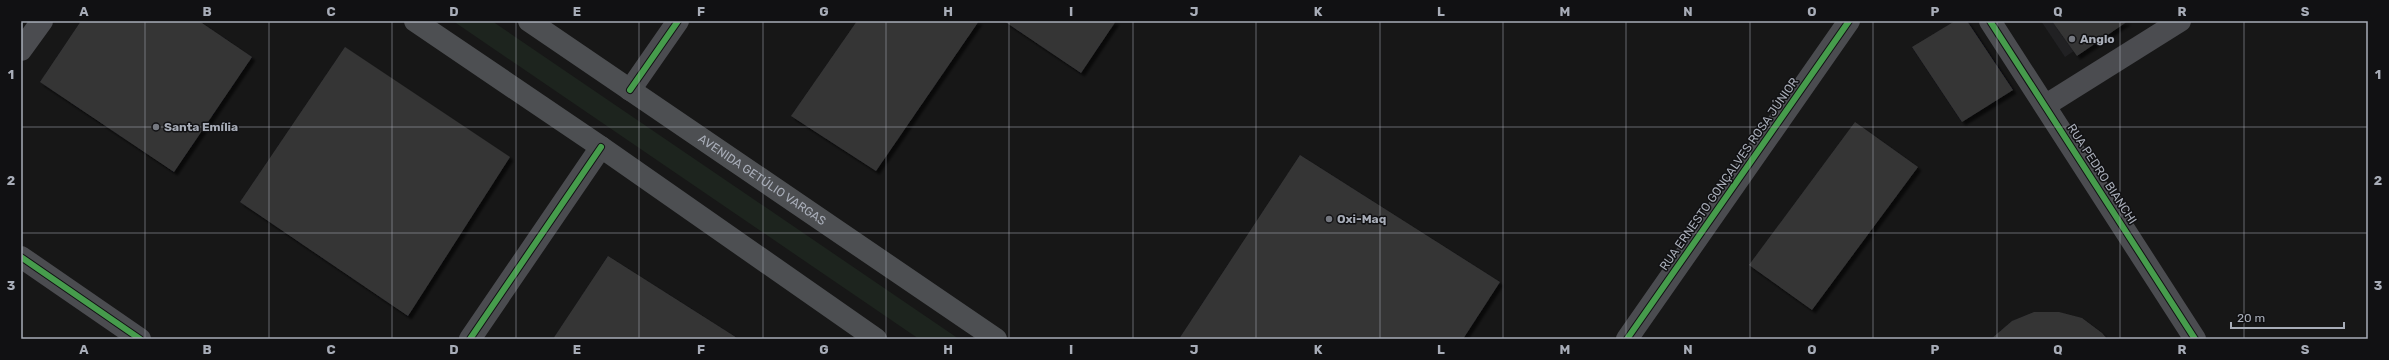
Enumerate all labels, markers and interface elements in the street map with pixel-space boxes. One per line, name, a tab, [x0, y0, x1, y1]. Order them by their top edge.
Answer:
text: A	[79, 4, 89, 19]
text: B	[202, 4, 212, 19]
text: C	[326, 4, 336, 19]
text: D	[449, 4, 459, 19]
text: E	[573, 4, 581, 19]
text: F	[697, 4, 705, 19]
text: G	[819, 4, 829, 19]
text: H	[943, 4, 953, 19]
text: I	[1069, 4, 1073, 19]
text: J	[1190, 4, 1198, 19]
text: K	[1314, 4, 1323, 19]
text: L	[1437, 4, 1445, 19]
text: M	[1560, 4, 1570, 19]
text: N	[1683, 4, 1693, 19]
text: O	[1807, 4, 1817, 19]
text: P	[1931, 4, 1940, 19]
text: Q	[2053, 4, 2063, 19]
text: R	[2178, 4, 2187, 19]
text: S	[2301, 4, 2310, 19]
place label: Anglo	[2080, 32, 2115, 46]
marker: Anglo	[2067, 34, 2077, 44]
text: 1	[8, 67, 14, 82]
text: 1	[2375, 67, 2381, 82]
street label: RUA ERNESTO GONÇALVES ROSA JÚNIOR	[1657, 75, 1801, 273]
place label: Santa Emília	[164, 120, 238, 134]
street label: RUA PEDRO BIANCHI	[2064, 121, 2140, 227]
marker: Santa Emília	[151, 122, 161, 132]
street label: AVENIDA GETÚLIO VARGAS	[696, 131, 829, 228]
text: 2	[7, 173, 15, 188]
text: 2	[2374, 173, 2382, 188]
place label: Oxi-Maq	[1337, 212, 1386, 226]
marker: Oxi-Maq	[1324, 214, 1334, 224]
text: 3	[7, 278, 16, 293]
text: 3	[2374, 278, 2383, 293]
scale bar	[2231, 304, 2344, 330]
text: 20 m	[2237, 311, 2265, 325]
text: A	[79, 342, 89, 357]
text: B	[202, 342, 212, 357]
text: C	[326, 342, 336, 357]
text: D	[449, 342, 459, 357]
text: E	[573, 342, 581, 357]
text: F	[697, 342, 705, 357]
text: G	[819, 342, 829, 357]
text: H	[943, 342, 953, 357]
text: I	[1069, 342, 1073, 357]
text: J	[1190, 342, 1198, 357]
text: K	[1314, 342, 1323, 357]
text: L	[1437, 342, 1445, 357]
text: M	[1560, 342, 1570, 357]
text: N	[1683, 342, 1693, 357]
text: O	[1807, 342, 1817, 357]
text: P	[1931, 342, 1940, 357]
text: Q	[2053, 342, 2063, 357]
text: R	[2178, 342, 2187, 357]
text: S	[2301, 342, 2310, 357]

